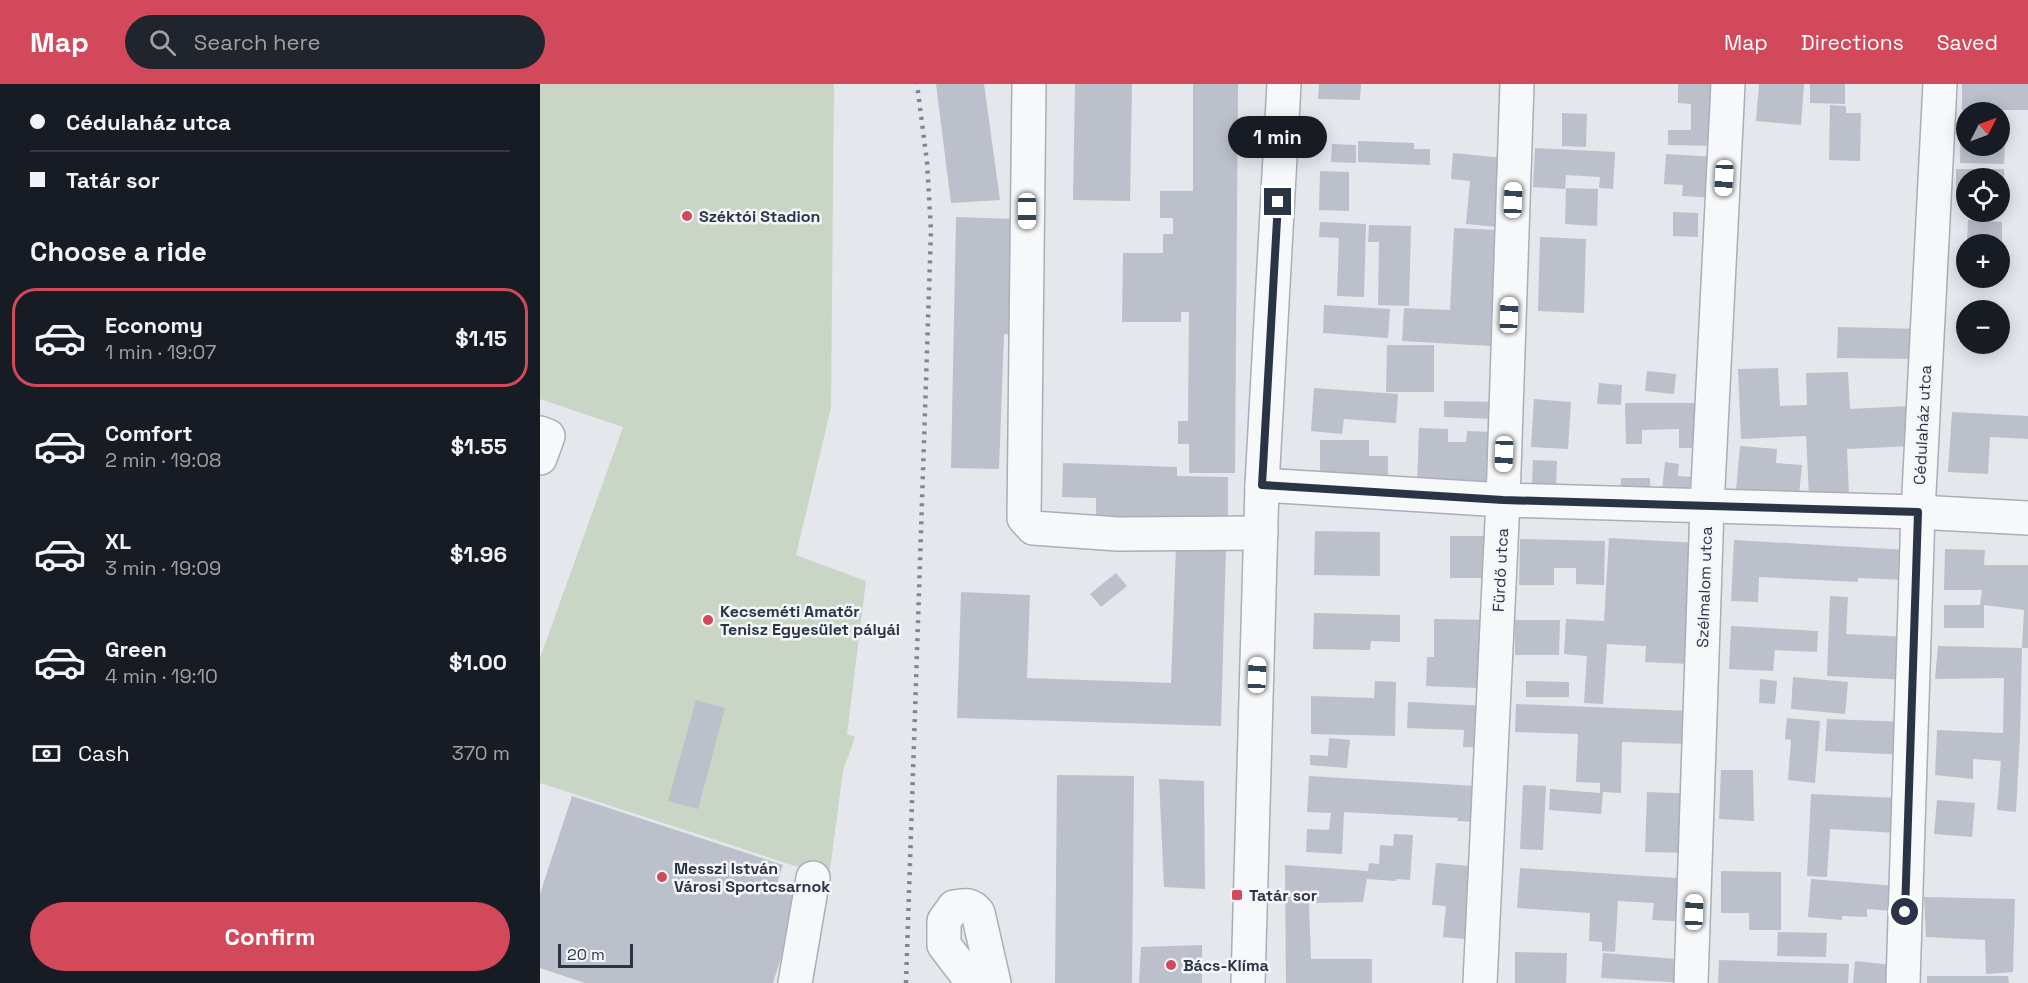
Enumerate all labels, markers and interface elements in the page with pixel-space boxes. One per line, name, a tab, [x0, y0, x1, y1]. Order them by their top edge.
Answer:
search box	[125, 15, 545, 69]
text: Map	[30, 24, 89, 60]
icon: search	[146, 26, 179, 59]
text: Search here	[194, 28, 321, 56]
text: Map	[1724, 29, 1768, 56]
text: Directions	[1801, 29, 1904, 56]
text: Saved	[1937, 29, 1998, 56]
north arrow	[1956, 102, 2010, 156]
map controls	[1956, 102, 2010, 354]
text: Cédulaház utca	[66, 108, 231, 136]
callout: 1 min	[1228, 115, 1328, 157]
text: 1 min	[1253, 124, 1302, 150]
car	[1714, 160, 1734, 196]
text: Tatár sor	[66, 166, 160, 194]
button: locate	[1956, 168, 2010, 222]
car	[1503, 182, 1523, 218]
route end	[1264, 188, 1291, 215]
car	[1018, 193, 1036, 229]
place label: Széktói Stadion	[699, 206, 820, 227]
marker: Széktói Stadion	[680, 209, 694, 223]
text: Choose a ride	[30, 234, 207, 269]
button: +	[1956, 234, 2010, 288]
car	[1499, 297, 1519, 333]
button: −	[1956, 300, 2010, 354]
icon: car	[33, 311, 87, 365]
text: Economy	[105, 311, 203, 339]
text: $1.15	[455, 324, 507, 352]
text: 1 min · 19:07	[105, 339, 216, 365]
street label: Cédulaház utca	[1909, 365, 1936, 486]
icon: car	[33, 419, 87, 473]
text: Comfort	[105, 419, 193, 447]
text: $1.55	[451, 432, 507, 460]
car	[1494, 436, 1514, 472]
text: 2 min · 19:08	[105, 447, 222, 473]
street label: Szélmalom utca	[1692, 526, 1717, 648]
icon: car	[33, 527, 87, 581]
text: XL	[105, 527, 131, 555]
street label: Fürdő utca	[1488, 527, 1513, 613]
text: $1.96	[450, 540, 507, 568]
text: 3 min · 19:09	[105, 555, 221, 581]
place label: Kecseméti Amatőr Tenisz Egyesület pályái	[720, 601, 900, 640]
marker: Kecseméti Amatőr Tenisz Egyesület pályái	[701, 613, 715, 627]
icon: car	[33, 635, 87, 689]
text: Green	[105, 635, 167, 663]
text: $1.00	[449, 648, 507, 676]
car	[1247, 657, 1267, 693]
text: 4 min · 19:10	[105, 663, 218, 689]
icon: cash	[30, 737, 63, 770]
text: Cash	[78, 739, 130, 767]
text: 370 m	[452, 740, 510, 766]
place label: Messzi István Városi Sportcsarnok	[674, 858, 830, 897]
marker: Messzi István Városi Sportcsarnok	[655, 870, 669, 884]
place label: Tatár sor	[1249, 885, 1317, 906]
marker: Tatár sor	[1230, 888, 1244, 902]
car	[1684, 894, 1704, 930]
route start	[1891, 898, 1918, 925]
button: Confirm	[30, 902, 510, 971]
scale bar	[558, 941, 633, 968]
text: 20 m	[567, 944, 605, 965]
place label: Bács-Klíma	[1183, 955, 1269, 976]
marker: Bács-Klíma	[1164, 958, 1178, 972]

